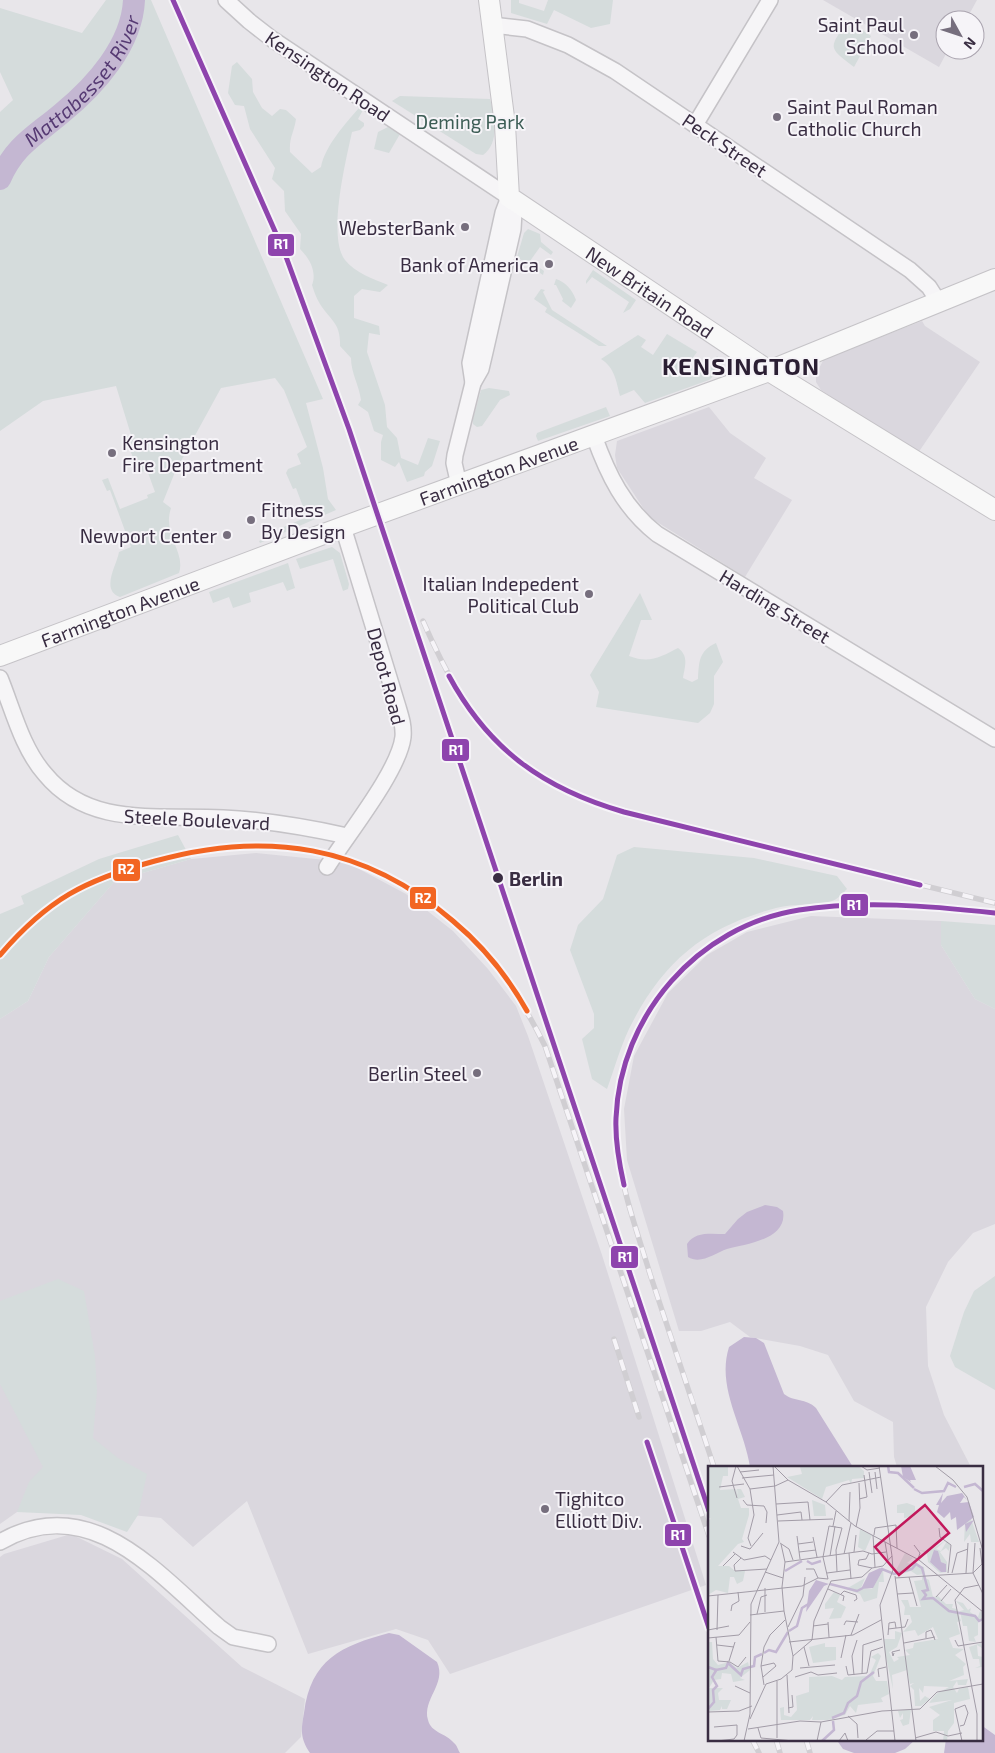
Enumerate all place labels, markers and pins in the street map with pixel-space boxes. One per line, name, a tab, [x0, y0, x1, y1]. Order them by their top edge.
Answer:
place label: Saint Paul School	[818, 13, 904, 58]
marker: Saint Paul School	[908, 29, 920, 41]
place label: Saint Paul Roman Catholic Church	[787, 95, 938, 140]
marker: Saint Paul Roman Catholic Church	[771, 111, 783, 123]
place label: WebsterBank	[339, 216, 455, 239]
marker: WebsterBank	[459, 221, 471, 233]
place label: Bank of America	[400, 253, 539, 276]
marker: Bank of America	[543, 258, 555, 270]
place label: Kensington Fire Department	[122, 431, 263, 476]
marker: Kensington Fire Department	[106, 447, 118, 459]
place label: Fitness By Design	[261, 498, 345, 543]
marker: Fitness By Design	[245, 514, 257, 526]
place label: Newport Center	[80, 524, 217, 547]
marker: Newport Center	[221, 529, 233, 541]
place label: Italian Indepedent Political Club	[423, 572, 579, 617]
marker: Italian Indepedent Political Club	[583, 588, 595, 600]
place label: Berlin	[509, 867, 563, 890]
marker: Berlin	[491, 871, 505, 885]
place label: Berlin Steel	[368, 1062, 467, 1085]
marker: Berlin Steel	[471, 1067, 483, 1079]
place label: Tighitco Elliott Div.	[555, 1487, 642, 1532]
marker: Tighitco Elliott Div.	[539, 1503, 551, 1515]

